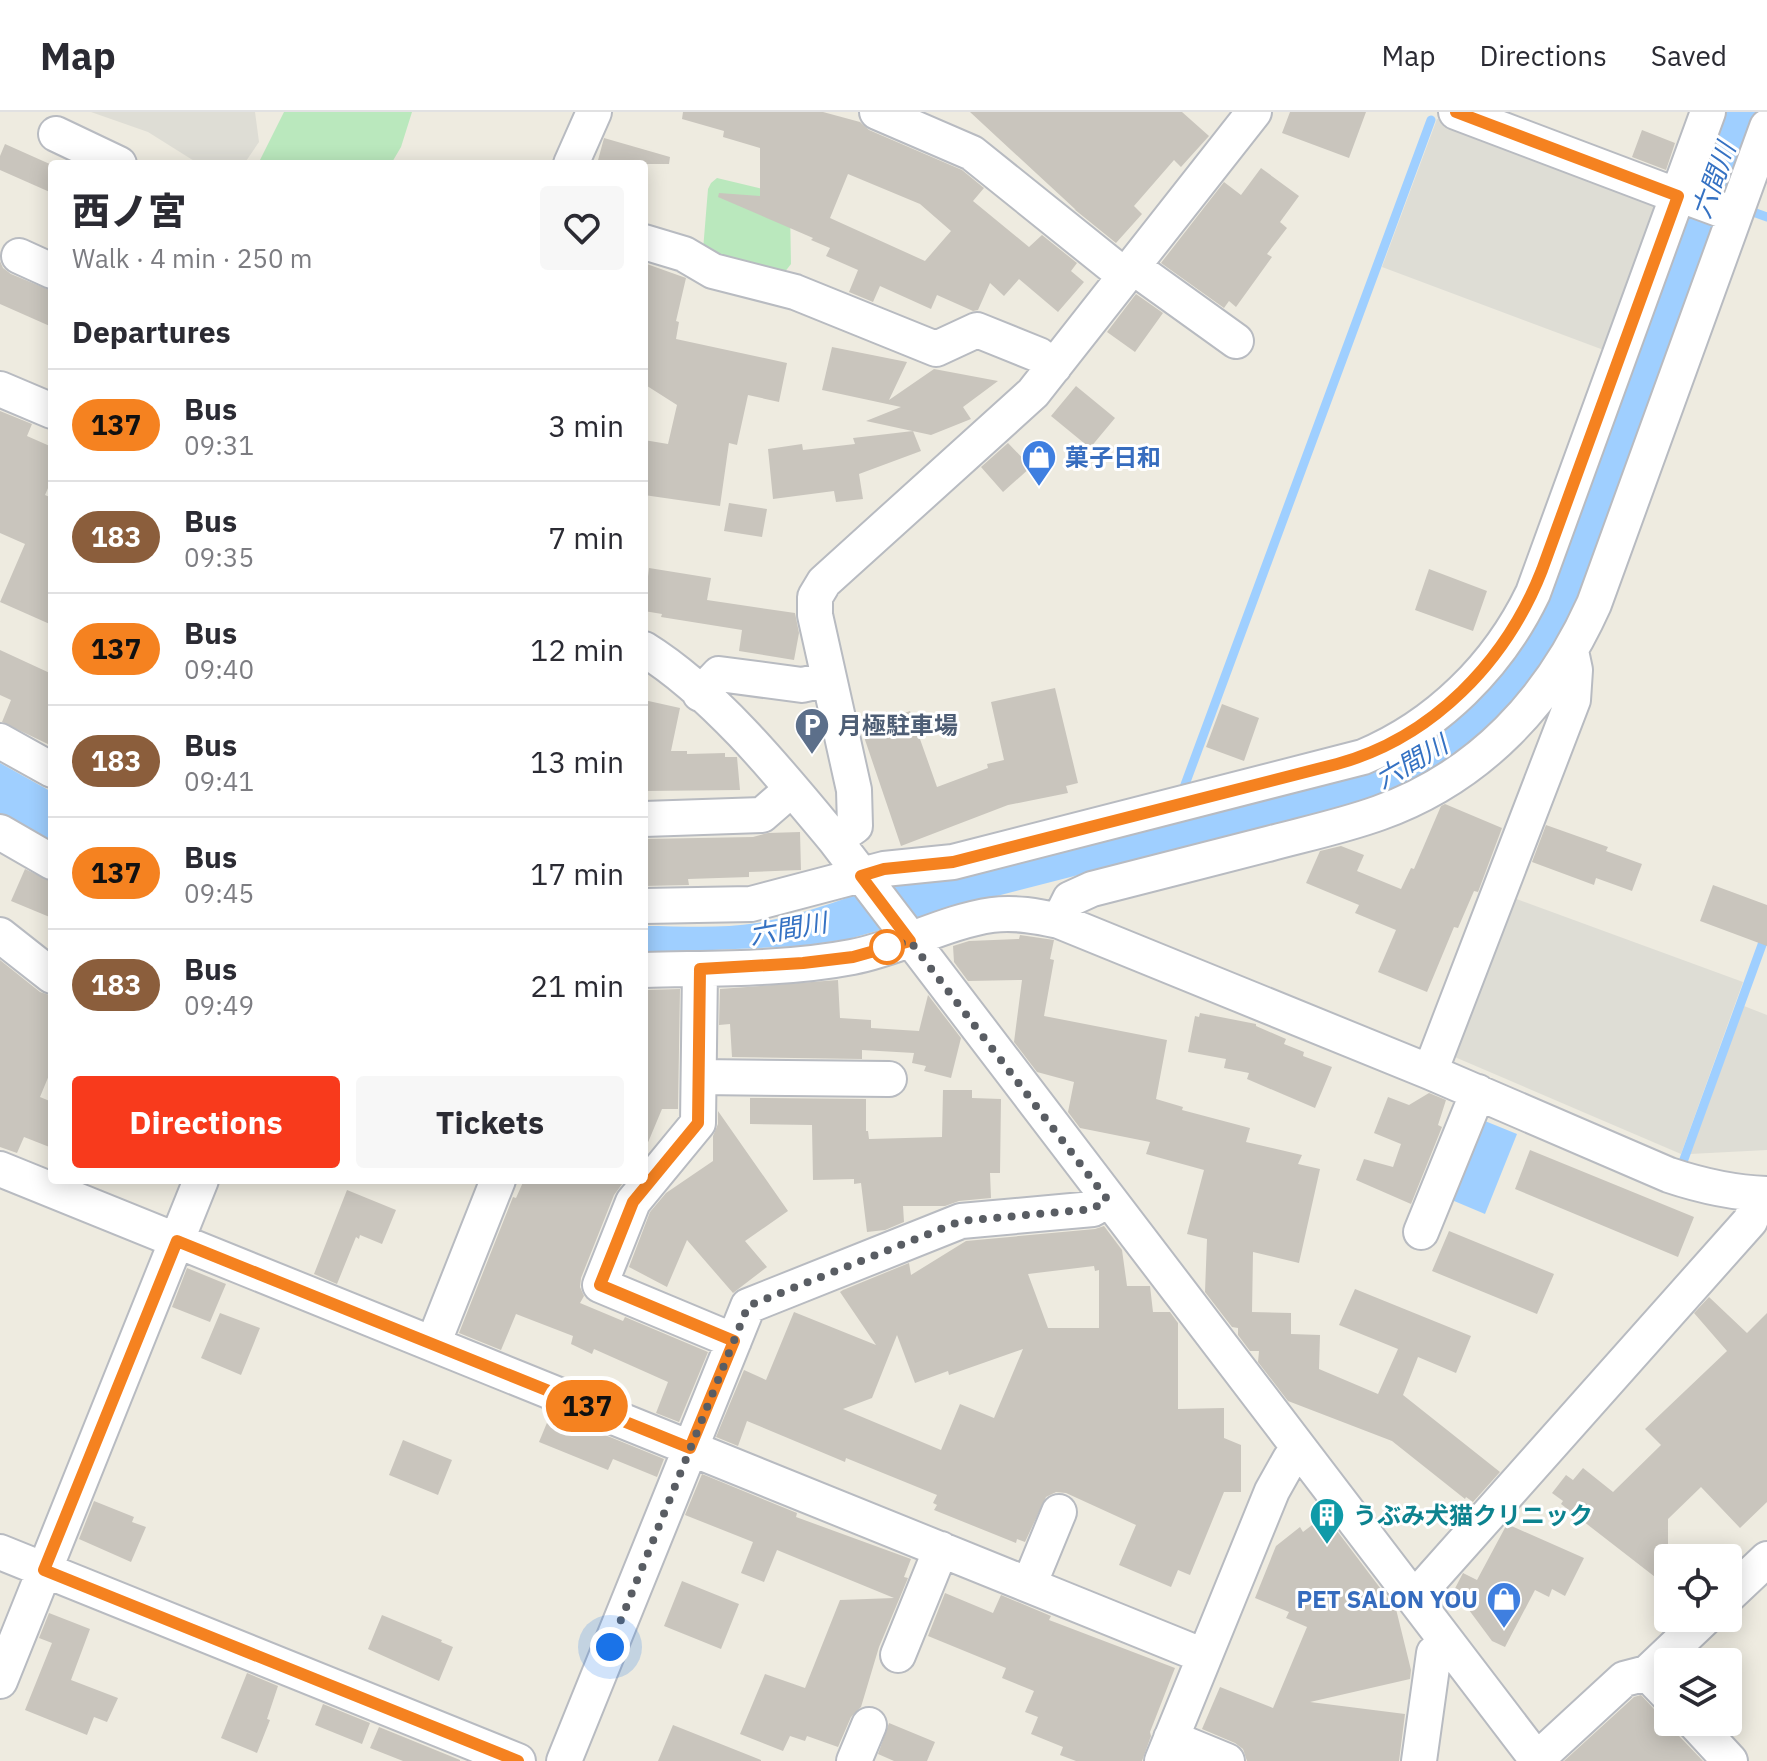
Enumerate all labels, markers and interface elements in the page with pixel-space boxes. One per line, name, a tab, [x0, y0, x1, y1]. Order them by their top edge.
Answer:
text: Map	[40, 31, 116, 80]
text: Map	[1381, 37, 1435, 74]
text: Directions	[1479, 37, 1607, 74]
text: Saved	[1651, 37, 1727, 74]
water label: 六間川	[1684, 135, 1743, 222]
text: 西ノ宮	[72, 186, 186, 235]
button: heart	[540, 186, 624, 270]
text: Walk · 4 min · 250 m	[72, 241, 312, 275]
text: Departures	[72, 312, 231, 351]
text: Bus	[184, 389, 237, 428]
text: 137	[91, 406, 141, 443]
text: 3 min	[548, 406, 624, 445]
text: 09:31	[184, 428, 254, 462]
shop icon: 菓子日和	[1020, 438, 1058, 488]
place label: 菓子日和	[1065, 441, 1161, 473]
text: Bus	[184, 501, 237, 540]
text: 183	[91, 518, 141, 555]
text: 7 min	[548, 518, 624, 557]
text: 09:35	[184, 540, 254, 574]
text: Bus	[184, 613, 237, 652]
text: 137	[91, 630, 141, 667]
text: 12 min	[530, 630, 624, 669]
text: 09:40	[184, 652, 254, 686]
parking icon: 月極駐車場	[793, 706, 831, 756]
place label: 月極駐車場	[838, 709, 958, 741]
text: Bus	[184, 725, 237, 764]
water label: 六間川	[1369, 725, 1456, 795]
text: 183	[91, 742, 141, 779]
text: 13 min	[530, 742, 624, 781]
text: 09:41	[184, 764, 254, 798]
text: Bus	[184, 837, 237, 876]
text: 137	[91, 854, 141, 891]
text: 17 min	[530, 854, 624, 893]
text: 09:45	[184, 876, 254, 910]
water label: 六間川	[747, 904, 832, 952]
unlabelled marker	[870, 930, 904, 964]
text: Bus	[184, 949, 237, 988]
text: 183	[91, 966, 141, 1003]
text: 21 min	[530, 966, 624, 1005]
text: 09:49	[184, 988, 254, 1022]
button: Directions	[72, 1076, 340, 1168]
button: Tickets	[356, 1076, 624, 1168]
line badge: 137	[541, 1380, 633, 1432]
text: 137	[562, 1387, 612, 1424]
building icon: うぶみ犬猫クリニック	[1308, 1496, 1346, 1546]
place label: うぶみ犬猫クリニック	[1353, 1499, 1593, 1531]
map controls	[1654, 1544, 1742, 1736]
button: locate	[1654, 1544, 1742, 1632]
shop icon: PET SALON YOU	[1485, 1580, 1523, 1630]
place label: PET SALON YOU	[1296, 1583, 1478, 1615]
your location	[590, 1627, 630, 1667]
button: layers	[1654, 1648, 1742, 1736]

